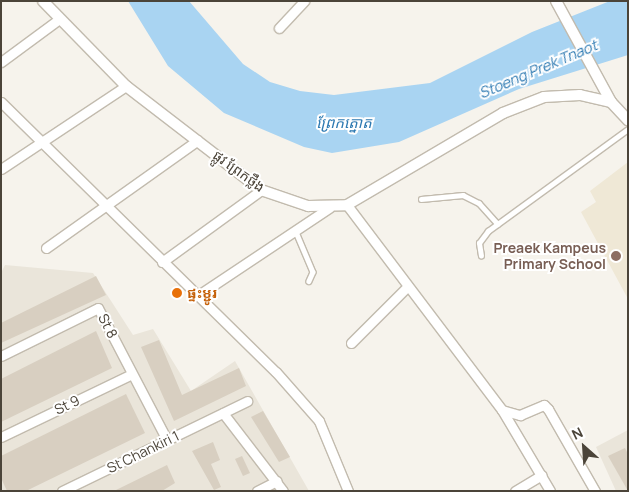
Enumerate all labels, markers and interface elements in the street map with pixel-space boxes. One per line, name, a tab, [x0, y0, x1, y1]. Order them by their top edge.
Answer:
water label: Stoeng Prek Tnaot	[476, 36, 600, 102]
water label: ព្រែកត្នោត	[316, 114, 372, 132]
street label: ផ្លូវ ព្រែកថ្លឹង	[210, 147, 268, 195]
place label: Preaek Kampeus Primary School	[493, 240, 606, 272]
marker: Preaek Kampeus Primary School	[610, 250, 622, 262]
place label: ផ្ទះម្ជូរ	[187, 285, 217, 301]
marker: ផ្ទះម្ជូរ	[171, 287, 183, 299]
street label: St 8	[95, 311, 121, 341]
street label: St 9	[52, 392, 82, 418]
north arrow	[559, 422, 609, 472]
text: N	[569, 422, 586, 444]
street label: St Chankiri 1	[104, 427, 182, 477]

